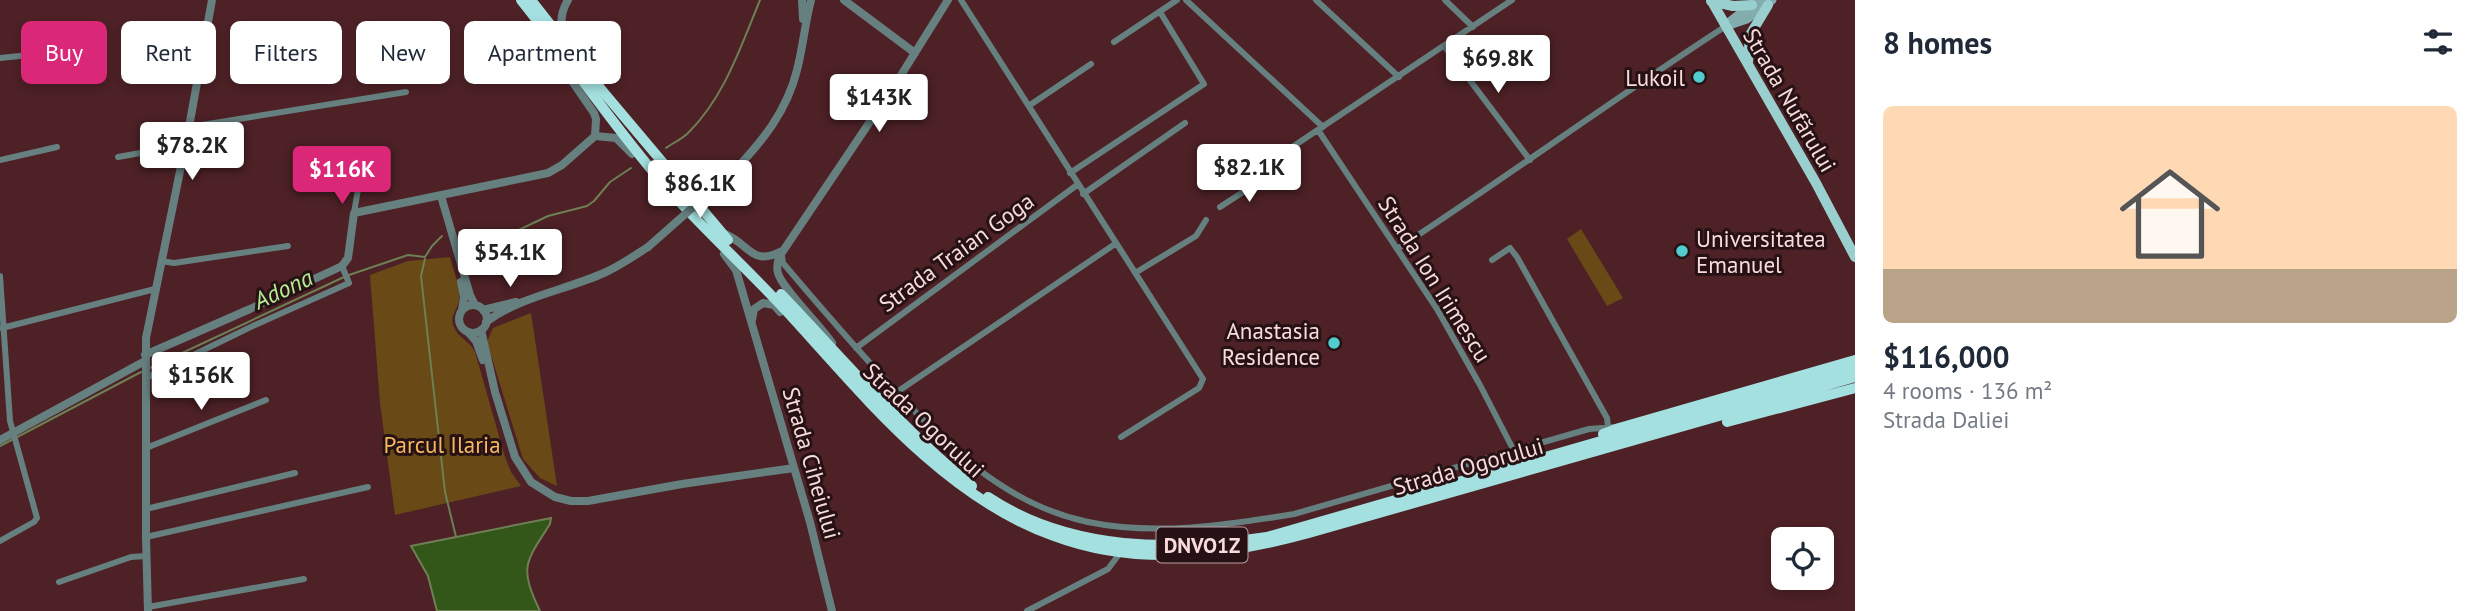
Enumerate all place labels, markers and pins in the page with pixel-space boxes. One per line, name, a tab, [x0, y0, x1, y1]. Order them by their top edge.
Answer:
pin: $69.8K	[1441, 36, 1555, 95]
place label: Lukoil	[1625, 63, 1685, 92]
marker: Lukoil	[1691, 69, 1707, 85]
pin: $143K	[830, 74, 928, 134]
pin: $78.2K	[135, 122, 249, 182]
pin: $82.1K	[1192, 144, 1306, 204]
pin: $116K	[293, 146, 391, 206]
pin: $86.1K	[643, 160, 757, 220]
place label: Universitatea Emanuel	[1696, 224, 1826, 279]
pin: $54.1K	[453, 230, 567, 289]
marker: Universitatea Emanuel	[1674, 243, 1690, 259]
place label: Anastasia Residence	[1222, 316, 1320, 371]
marker: Anastasia Residence	[1326, 335, 1342, 351]
pin: $156K	[152, 352, 250, 412]

